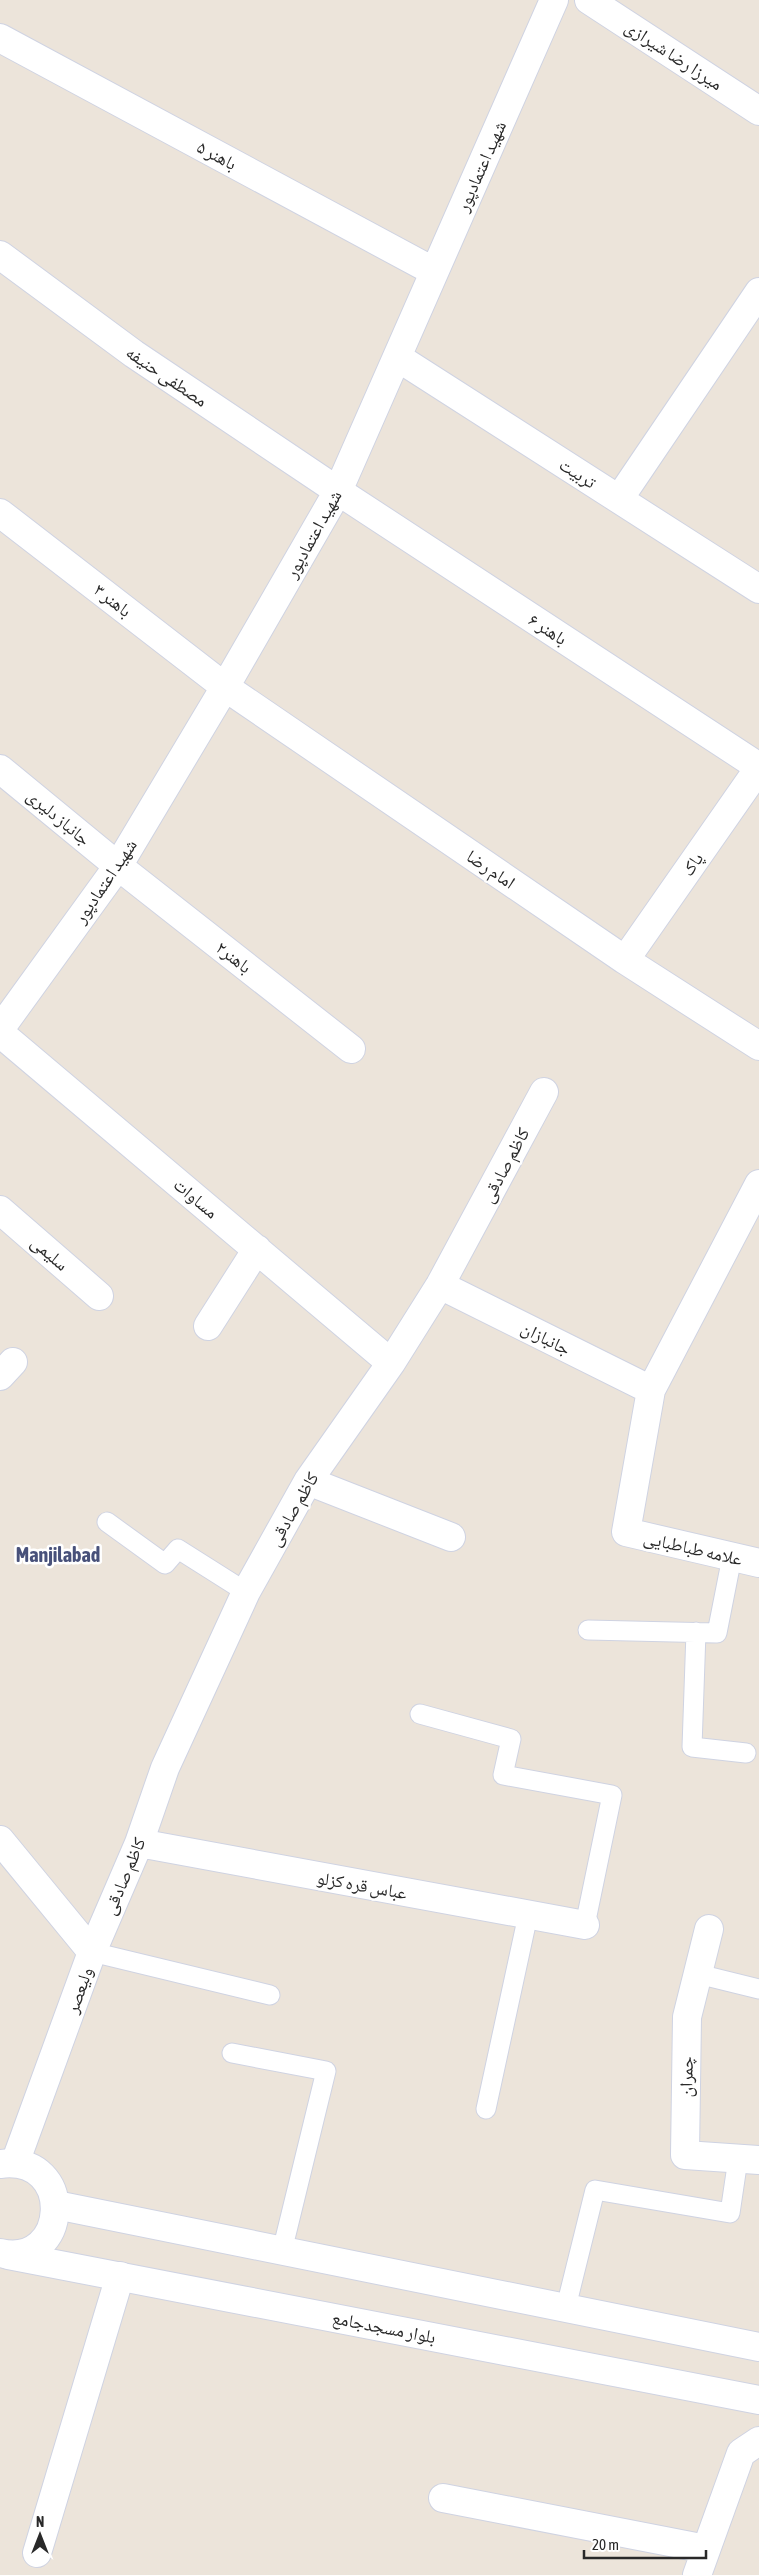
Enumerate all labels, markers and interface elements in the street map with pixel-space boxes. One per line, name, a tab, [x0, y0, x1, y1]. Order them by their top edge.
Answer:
street label: میرزا رضا شیرازی	[621, 16, 727, 95]
street label: شهید اعتمادپور	[451, 117, 511, 216]
street label: باهنر ۵	[193, 136, 240, 175]
street label: مصطفی حنیفه	[122, 341, 212, 412]
street label: تربیت	[555, 453, 600, 493]
street label: شهید اعتمادپور	[280, 486, 347, 583]
street label: باهنر ۳	[90, 579, 136, 622]
street label: باهنر ۶	[524, 609, 571, 650]
street label: جانباز دلیری	[22, 784, 95, 850]
street label: شهید اعتمادپور	[69, 835, 142, 929]
street label: امام رضا	[462, 845, 519, 894]
street label: پاک	[677, 848, 708, 880]
street label: باهنر۲	[212, 937, 256, 978]
street label: کاظم صادقی	[476, 1123, 536, 1207]
street label: مساوات	[170, 1173, 222, 1223]
street label: سلیمی	[26, 1231, 73, 1276]
street label: جانبازان	[517, 1317, 574, 1360]
street label: کاظم صادقی	[263, 1468, 325, 1551]
street label: علامه طباطبایی	[641, 1526, 744, 1571]
district label: Manjilabad	[16, 1543, 100, 1566]
street label: کاظم صادقی	[98, 1834, 152, 1919]
street label: عباس قره کزلو	[315, 1867, 409, 1904]
street label: ولیعصر	[61, 1964, 97, 2017]
street label: چمران	[675, 2056, 698, 2098]
street label: بلوار مسجدجامع	[330, 2307, 438, 2349]
north arrow	[15, 2510, 65, 2560]
text: N	[36, 2514, 44, 2530]
scale bar	[584, 2528, 706, 2560]
text: 20 m	[592, 2536, 619, 2553]

